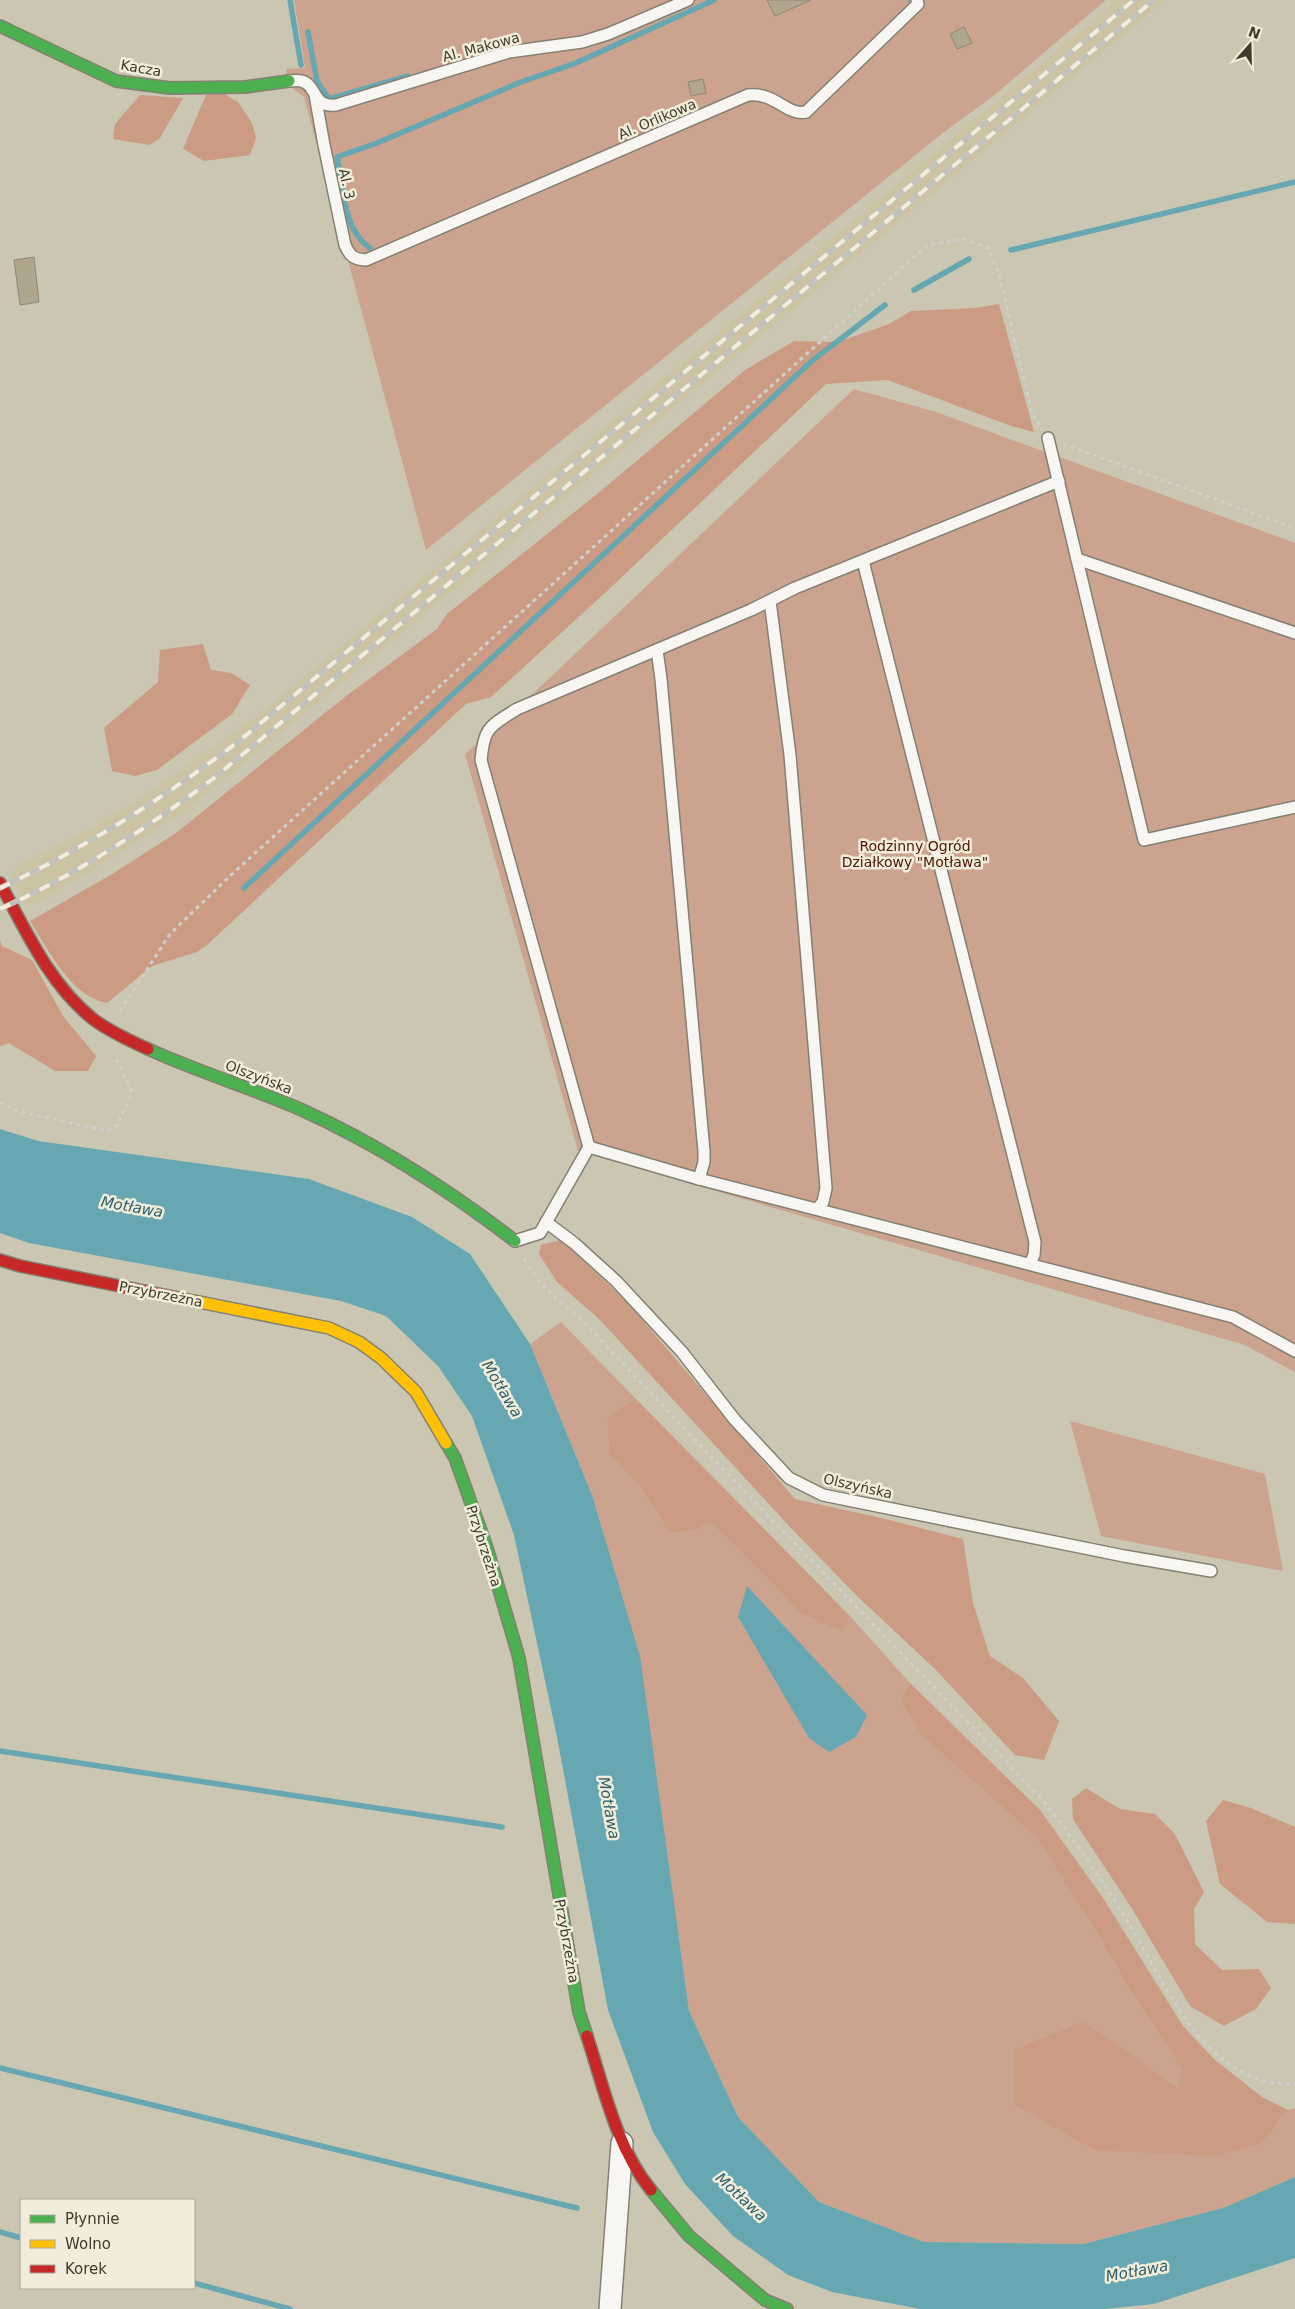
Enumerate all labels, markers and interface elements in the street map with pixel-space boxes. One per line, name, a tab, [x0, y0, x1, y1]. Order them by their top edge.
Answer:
north arrow	[1225, 20, 1275, 70]
text: N	[1246, 23, 1263, 42]
street label: Al. Makowa	[441, 29, 521, 65]
street label: Kacza	[119, 57, 163, 79]
street label: Al. Orlikowa	[616, 95, 698, 143]
street label: Al. 3	[336, 167, 358, 201]
park label: Rodzinny Ogród Działkowy "Motława"	[842, 838, 988, 870]
street label: Olszyńska	[223, 1057, 295, 1097]
water label: Motława	[99, 1193, 165, 1221]
street label: Przybrzeżna	[118, 1278, 204, 1310]
water label: Motława	[478, 1357, 526, 1421]
street label: Olszyńska	[822, 1470, 894, 1502]
street label: Przybrzeżna	[463, 1503, 505, 1589]
water label: Motława	[595, 1775, 623, 1841]
street label: Przybrzeżna	[552, 1898, 582, 1984]
water label: Motława	[712, 2169, 770, 2225]
legend	[20, 2199, 195, 2289]
text: Płynnie	[65, 2210, 120, 2228]
text: Wolno	[65, 2235, 111, 2253]
water label: Motława	[1104, 2257, 1170, 2285]
text: Korek	[65, 2260, 107, 2278]

